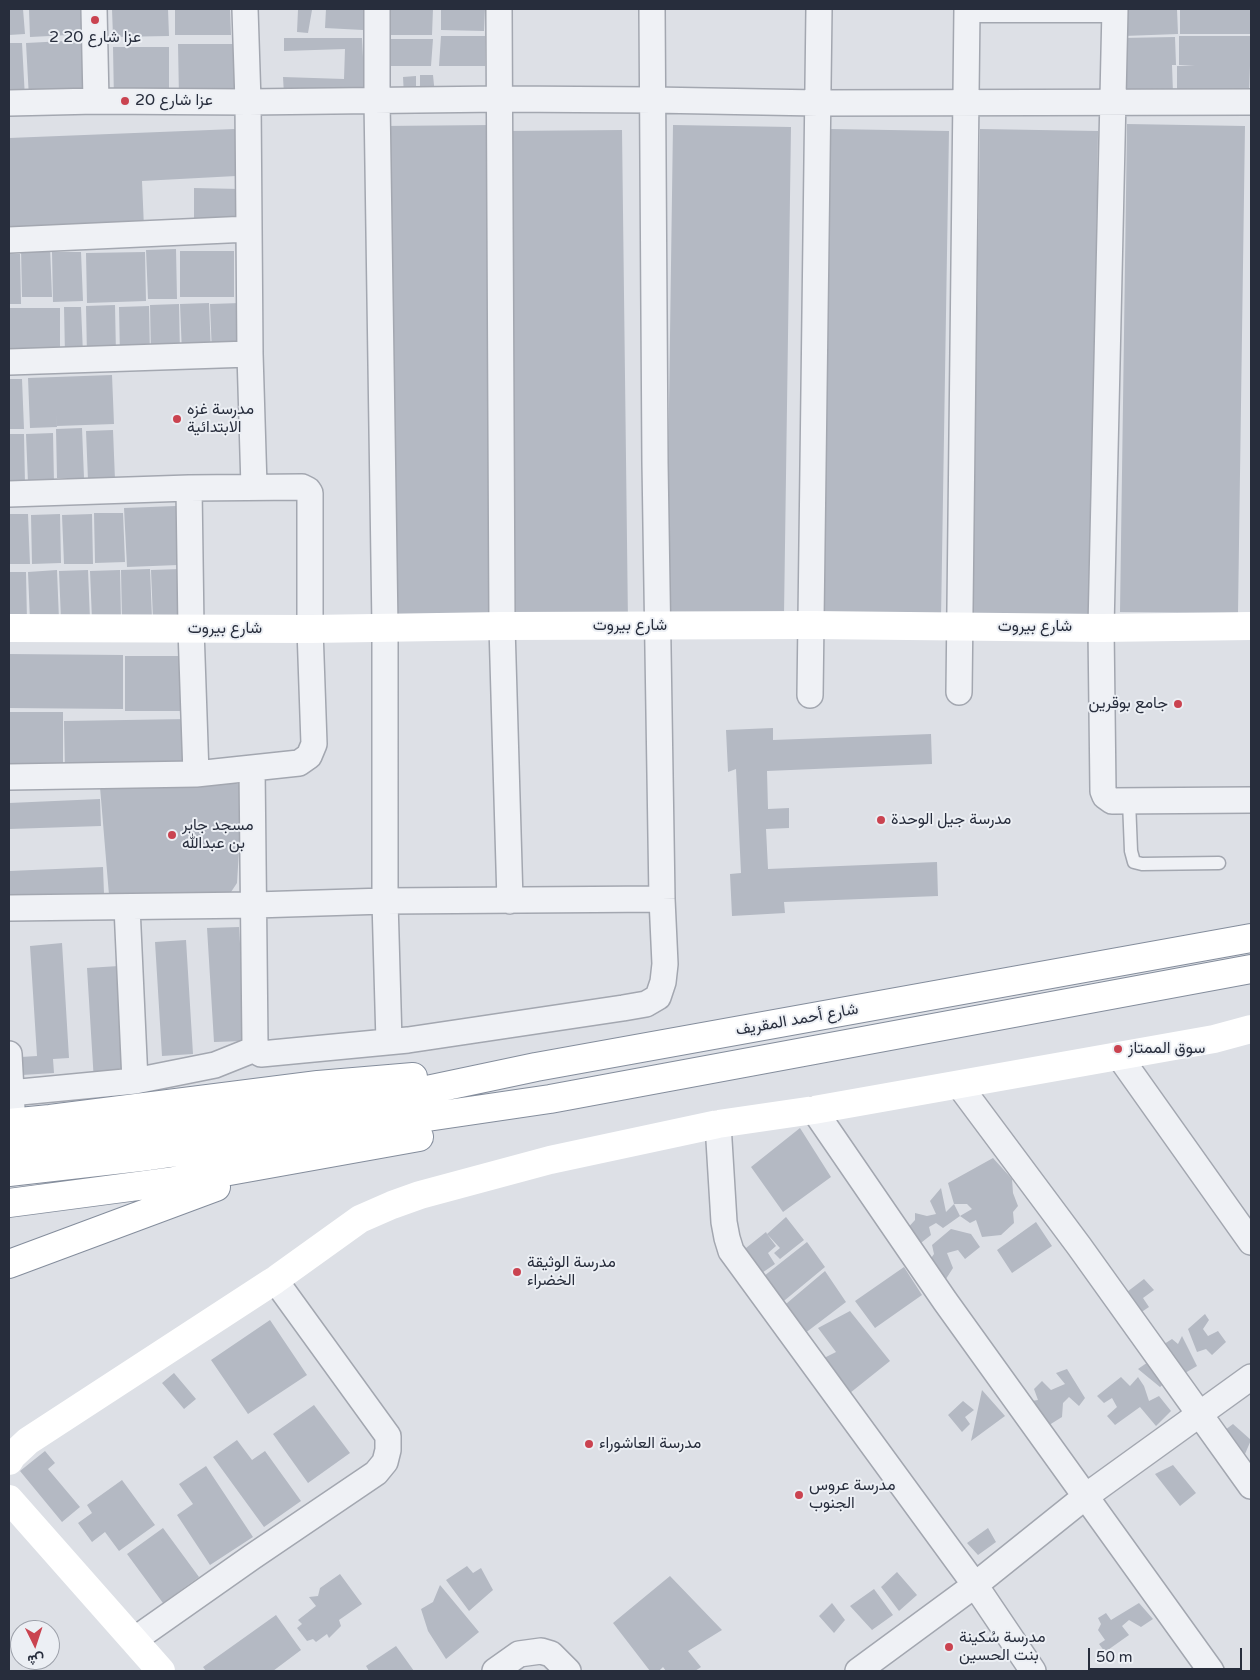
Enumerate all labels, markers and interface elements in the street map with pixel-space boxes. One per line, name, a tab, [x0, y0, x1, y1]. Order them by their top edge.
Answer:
marker: عزا شارع 20 2	[89, 14, 101, 26]
place label: عزا شارع 20 2	[49, 28, 141, 48]
place label: عزا شارع 20	[135, 91, 213, 111]
marker: عزا شارع 20	[119, 95, 131, 107]
place label: مدرسة غزه الابتدائية	[187, 400, 254, 438]
marker: مدرسة غزه الابتدائية	[171, 413, 183, 425]
street label: شارع بيروت	[593, 616, 667, 636]
street label: شارع بيروت	[998, 617, 1072, 637]
street label: شارع بيروت	[188, 619, 262, 639]
place label: جامع بوقرين	[1088, 694, 1168, 714]
marker: جامع بوقرين	[1172, 698, 1184, 710]
place label: مدرسة جيل الوحدة	[891, 810, 1011, 830]
marker: مدرسة جيل الوحدة	[875, 814, 887, 826]
place label: مسجد جابر بن عبدالله	[182, 816, 253, 854]
marker: مسجد جابر بن عبدالله	[166, 829, 178, 841]
street label: شارع أحمد المقريف	[734, 1000, 860, 1040]
place label: سوق الممتاز	[1128, 1039, 1205, 1059]
marker: سوق الممتاز	[1112, 1043, 1124, 1055]
place label: مدرسة الوثيقة الخضراء	[527, 1253, 616, 1291]
marker: مدرسة الوثيقة الخضراء	[511, 1266, 523, 1278]
place label: مدرسة العاشوراء	[599, 1434, 701, 1454]
marker: مدرسة العاشوراء	[583, 1438, 595, 1450]
place label: مدرسة عروس الجنوب	[809, 1476, 896, 1514]
marker: مدرسة عروس الجنوب	[793, 1489, 805, 1501]
north arrow	[10, 1620, 60, 1670]
place label: مدرسة سُكينة بنت الحسين	[959, 1628, 1046, 1666]
scale bar	[1090, 1638, 1244, 1670]
marker: مدرسة سُكينة بنت الحسين	[943, 1641, 955, 1653]
text: 50 m	[1096, 1648, 1133, 1666]
text: ش	[27, 1650, 45, 1669]

